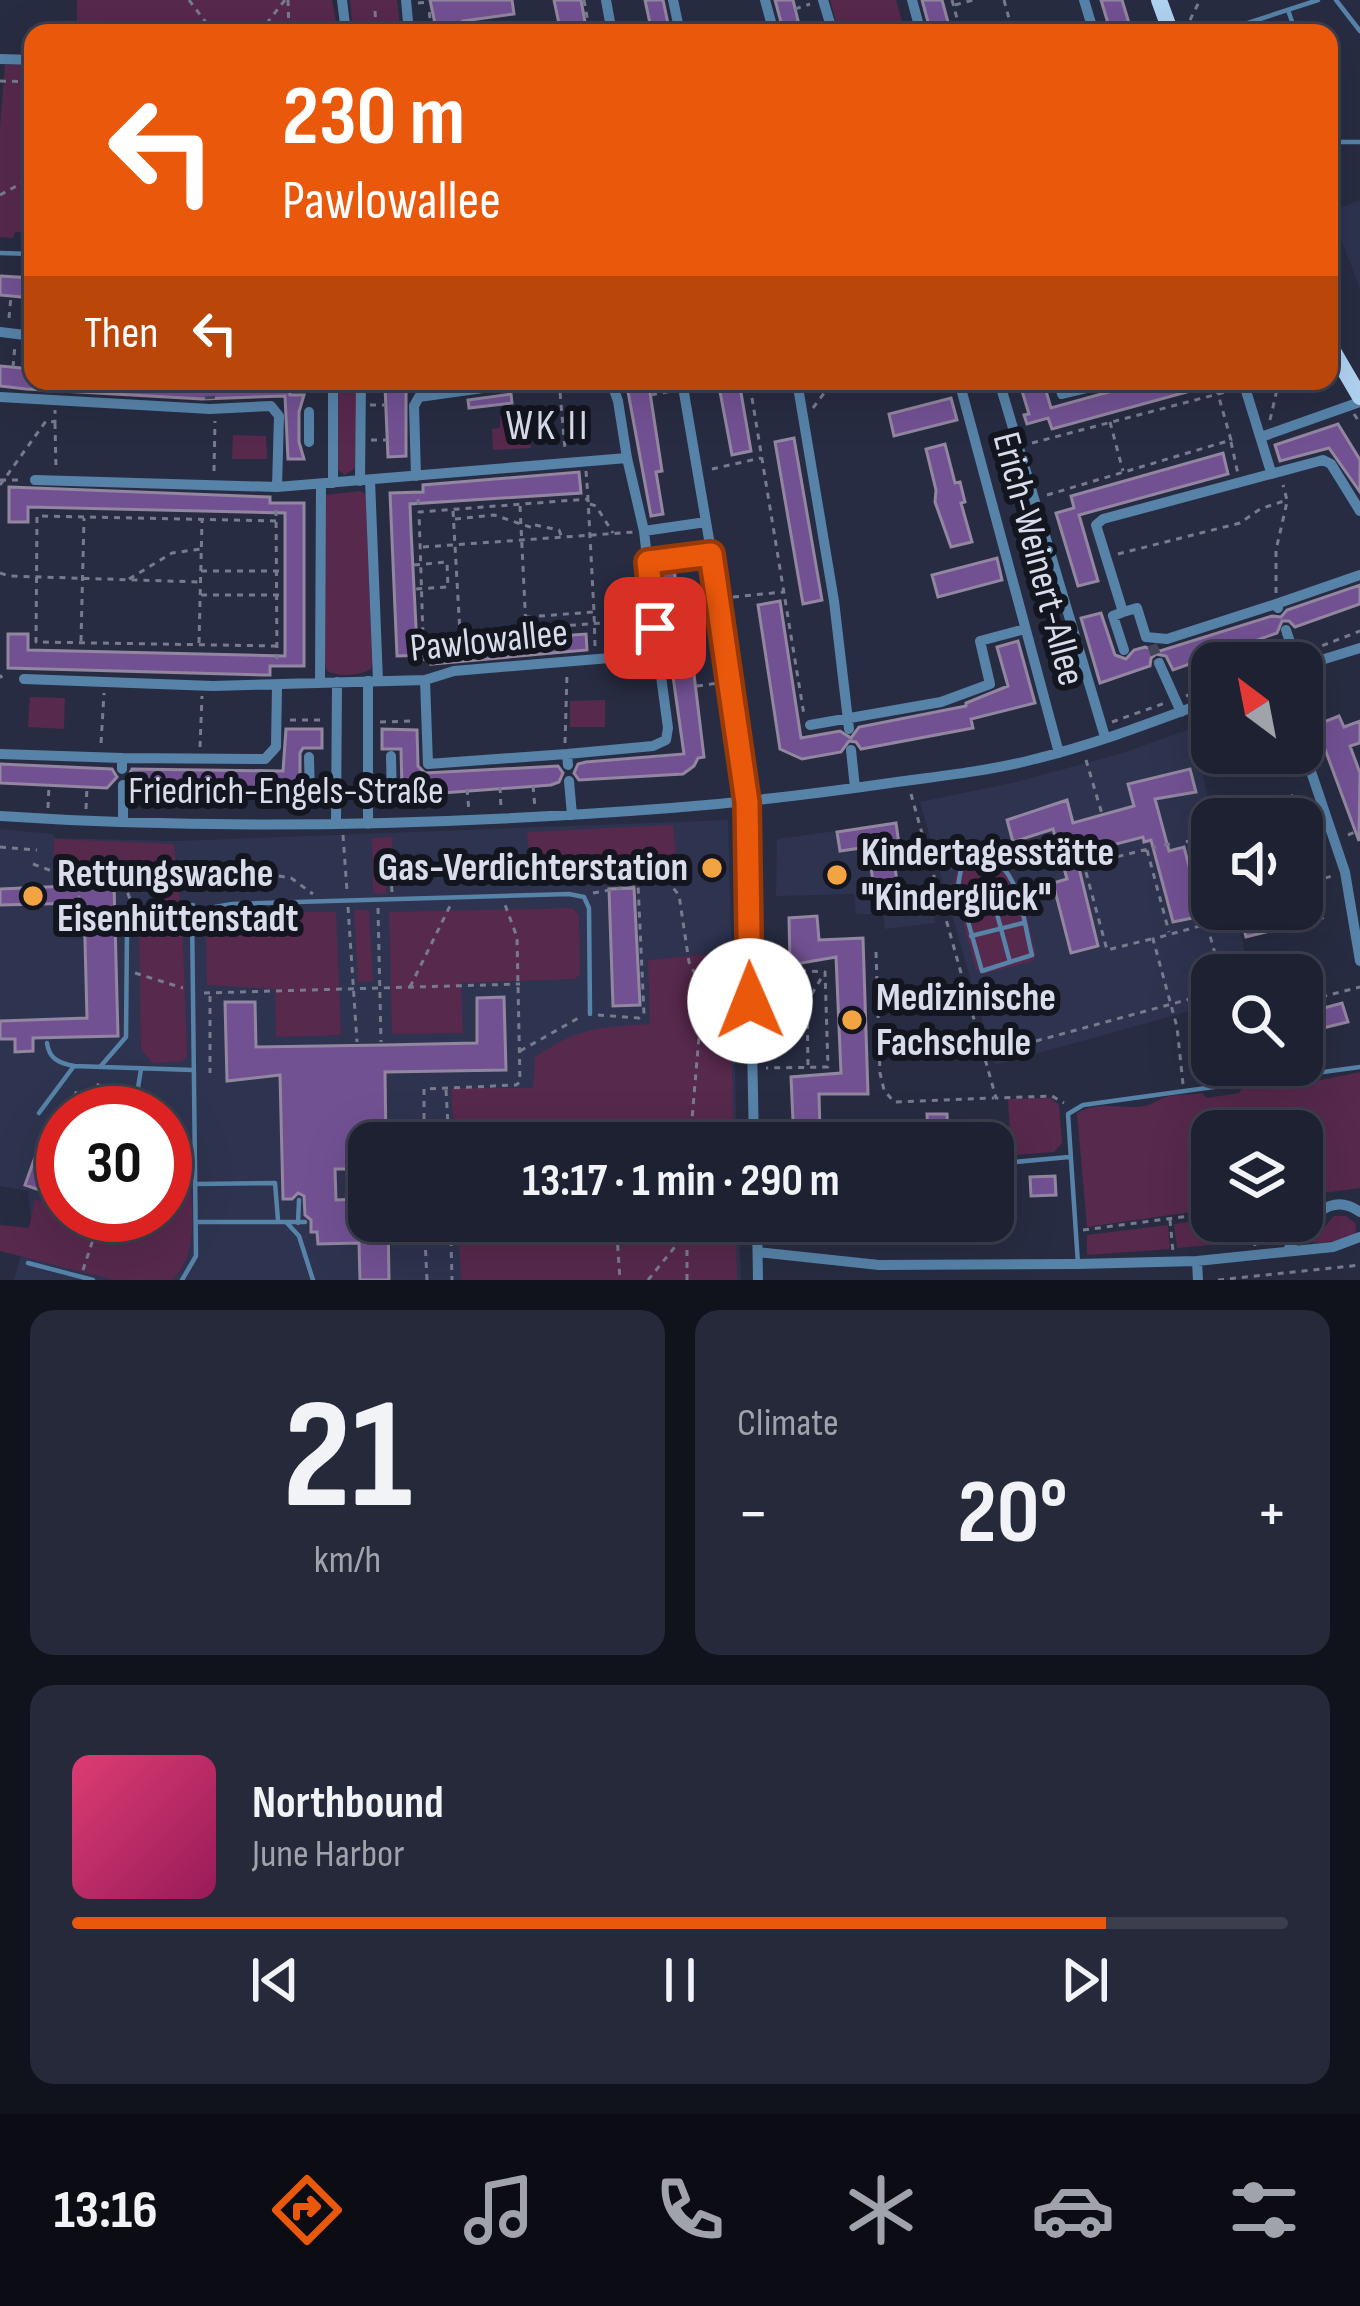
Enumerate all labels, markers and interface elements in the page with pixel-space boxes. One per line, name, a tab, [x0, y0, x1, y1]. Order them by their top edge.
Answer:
text: 230 m	[282, 67, 465, 168]
icon: left	[84, 72, 240, 228]
text: Pawlowallee	[282, 169, 501, 234]
icon: left	[182, 300, 248, 366]
text: Then	[84, 306, 158, 361]
district label: WK II	[505, 401, 591, 452]
street label: Erich-Weinert-Allee	[982, 427, 1094, 691]
pin	[604, 577, 706, 679]
icon: arrive	[622, 595, 688, 661]
street label: Pawlowallee	[408, 609, 570, 673]
north arrow	[1191, 642, 1323, 774]
map controls	[1191, 642, 1323, 1242]
street label: Friedrich-Engels-Straße	[128, 768, 444, 815]
button: sound	[1191, 798, 1323, 930]
place label: Kindertagesstätte "Kinderglück"	[861, 830, 1114, 922]
place label: Gas-Verdichterstation	[378, 845, 688, 892]
place label: Rettungswache Eisenhüttenstadt	[57, 851, 299, 943]
marker: Gas-Verdichterstation	[699, 855, 725, 881]
marker: Kindertagesstätte "Kinderglück"	[824, 862, 850, 888]
marker: Rettungswache Eisenhüttenstadt	[20, 883, 46, 909]
position arrow	[687, 938, 813, 1064]
button: search	[1191, 954, 1323, 1086]
place label: Medizinische Fachschule	[876, 975, 1056, 1067]
marker: Medizinische Fachschule	[839, 1007, 865, 1033]
speed limit sign: 30	[36, 1086, 192, 1242]
button: layers	[1191, 1110, 1323, 1242]
text: 13:17 · 1 min · 290 m	[522, 1154, 840, 1209]
text: 21	[283, 1365, 412, 1552]
text: Climate	[737, 1400, 839, 1447]
text: 20°	[957, 1460, 1068, 1568]
text: −	[737, 1475, 769, 1554]
text: +	[1256, 1475, 1288, 1554]
text: km/h	[314, 1537, 381, 1584]
text: Northbound	[252, 1776, 444, 1831]
text: June Harbor	[252, 1831, 404, 1878]
icon: previous	[242, 1947, 308, 2013]
icon: pause	[647, 1947, 713, 2013]
icon: next	[1052, 1947, 1118, 2013]
icon: directions	[265, 2168, 349, 2252]
icon: music	[457, 2168, 541, 2252]
icon: phone	[648, 2168, 732, 2252]
icon: climate	[839, 2168, 923, 2252]
icon: car	[1031, 2168, 1115, 2252]
icon: filters	[1222, 2168, 1306, 2252]
text: 13:16	[54, 2178, 158, 2243]

